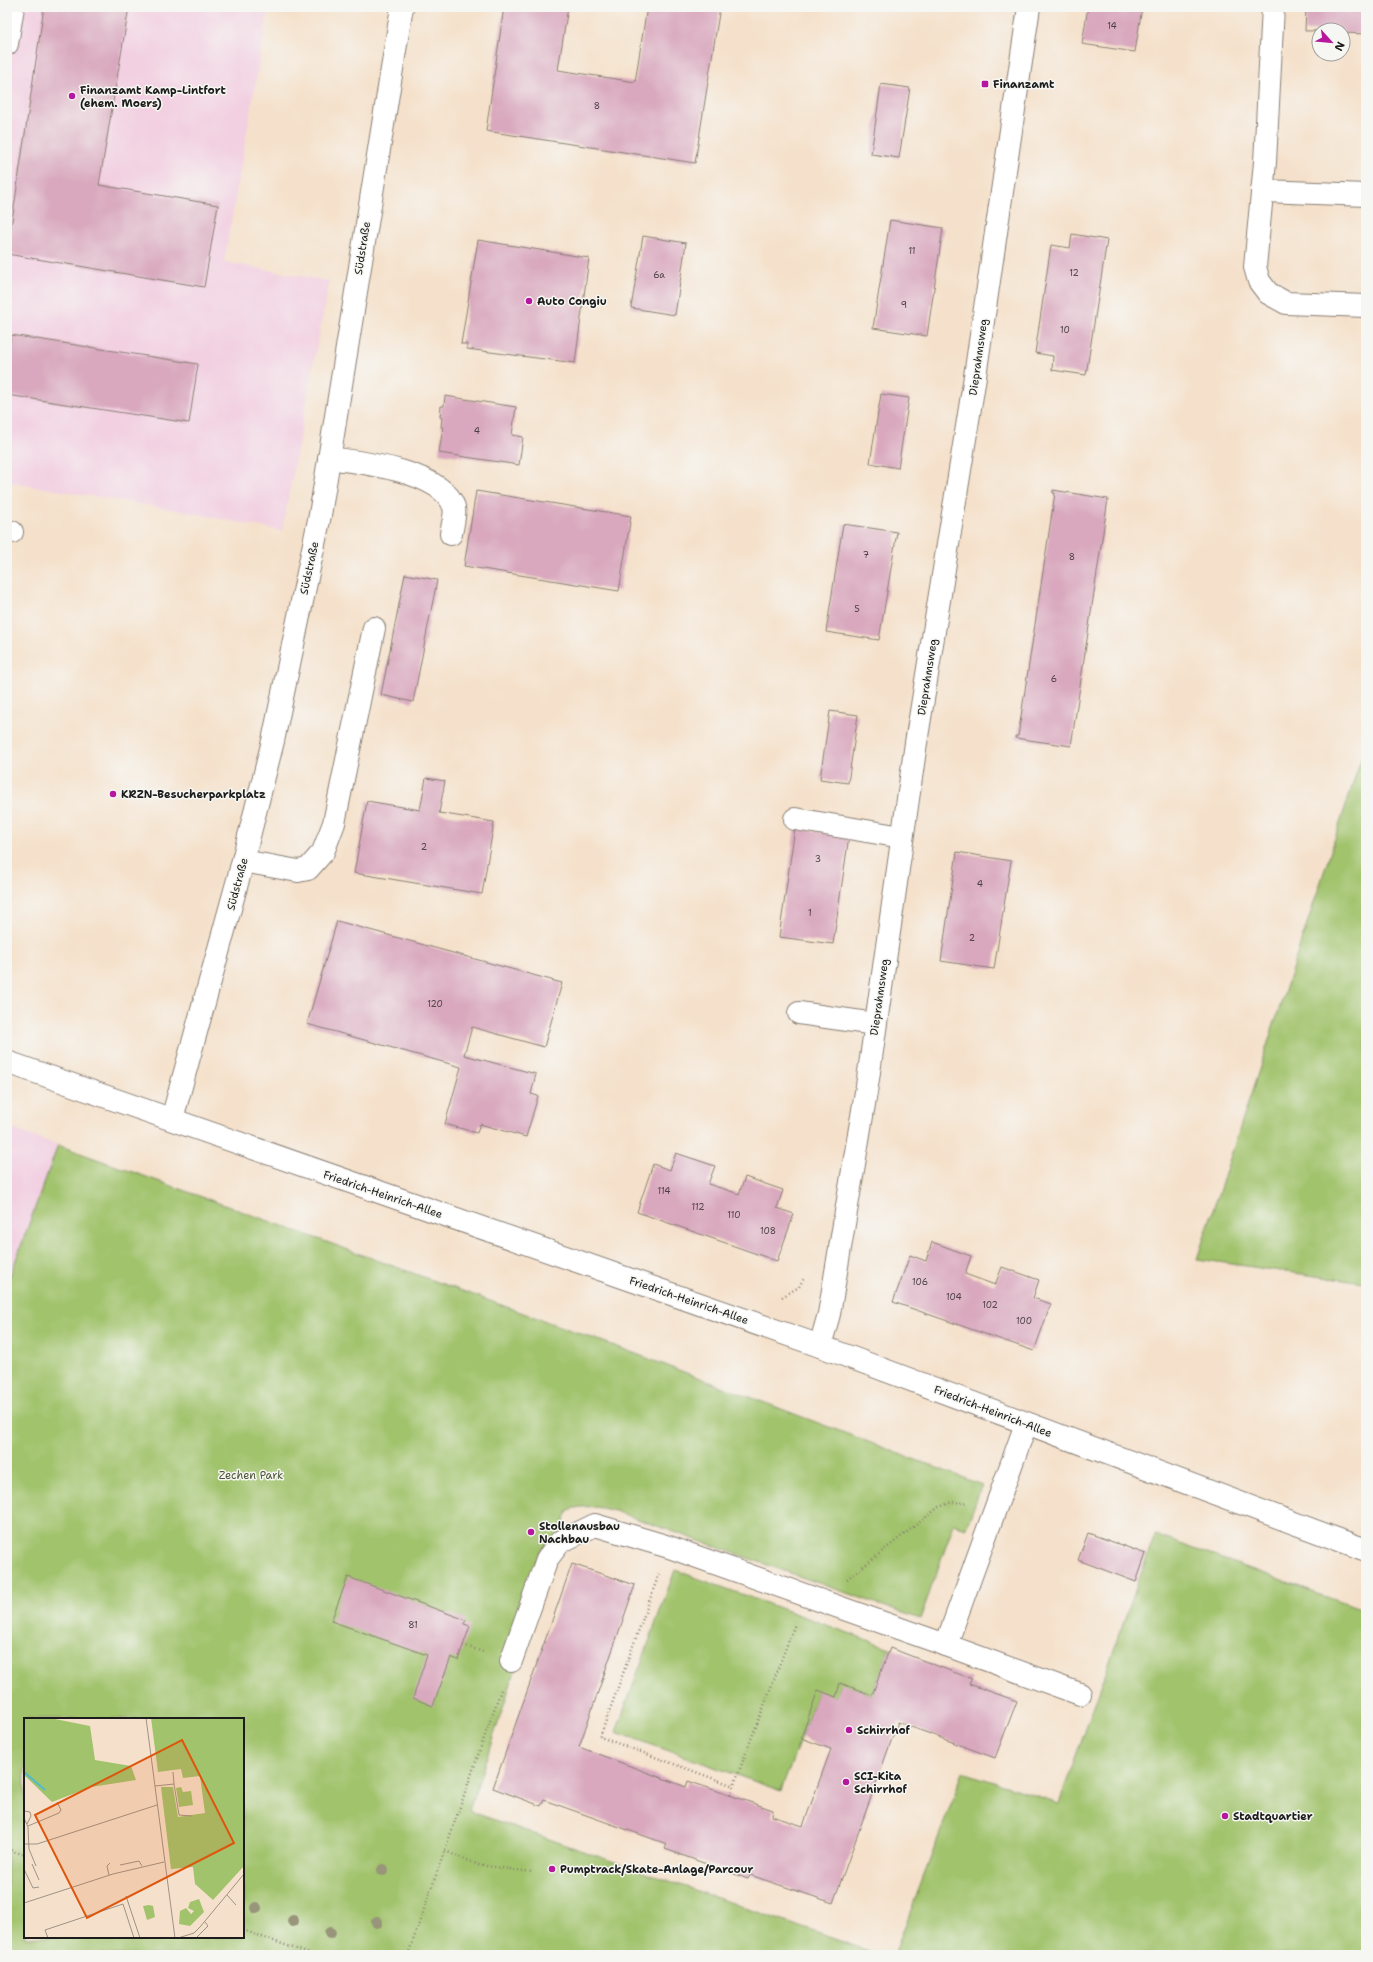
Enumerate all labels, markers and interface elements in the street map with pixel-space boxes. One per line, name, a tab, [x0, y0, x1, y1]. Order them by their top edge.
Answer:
house number: 14	[1107, 20, 1117, 32]
north arrow	[1311, 22, 1351, 62]
text: N	[1331, 39, 1348, 54]
place label: Finanzamt	[993, 77, 1055, 92]
marker: Finanzamt	[980, 79, 990, 89]
place label: Finanzamt Kamp-Lintfort (ehem. Moers)	[80, 83, 226, 111]
marker: Finanzamt Kamp-Lintfort (ehem. Moers)	[67, 91, 77, 101]
house number: 8	[594, 100, 600, 112]
street label: Südstraße	[351, 220, 374, 276]
house number: 11	[908, 245, 916, 257]
house number: 12	[1069, 267, 1079, 279]
house number: 6a	[653, 269, 665, 281]
place label: Auto Congiu	[537, 294, 607, 309]
marker: Auto Congiu	[524, 296, 534, 306]
house number: 9	[901, 299, 907, 311]
street label: Dieprahmsweg	[966, 317, 991, 396]
house number: 10	[1060, 324, 1070, 336]
house number: 4	[474, 425, 480, 437]
street label: Südstraße	[297, 540, 322, 596]
house number: 7	[863, 549, 869, 561]
house number: 8	[1069, 551, 1075, 563]
house number: 5	[854, 603, 860, 615]
street label: Dieprahmsweg	[914, 637, 941, 716]
house number: 6	[1051, 673, 1057, 685]
place label: KRZN-Besucherparkplatz	[121, 787, 266, 802]
marker: KRZN-Besucherparkplatz	[108, 789, 118, 799]
house number: 2	[421, 841, 427, 853]
house number: 3	[815, 853, 821, 865]
street label: Südstraße	[223, 856, 252, 912]
house number: 4	[977, 878, 983, 890]
house number: 1	[808, 907, 812, 919]
house number: 2	[969, 932, 975, 944]
street label: Dieprahmsweg	[867, 957, 892, 1036]
house number: 120	[427, 998, 443, 1010]
street label: Friedrich-Heinrich-Allee	[321, 1167, 445, 1222]
house number: 114	[657, 1185, 671, 1197]
house number: 112	[691, 1201, 705, 1213]
house number: 110	[727, 1209, 741, 1221]
house number: 108	[760, 1225, 776, 1237]
street label: Friedrich-Heinrich-Allee	[627, 1273, 751, 1328]
house number: 106	[912, 1276, 928, 1288]
house number: 104	[946, 1291, 962, 1303]
house number: 102	[982, 1299, 998, 1311]
house number: 100	[1016, 1315, 1032, 1327]
street label: Friedrich-Heinrich-Allee	[932, 1382, 1054, 1441]
park label: Zechen Park	[219, 1468, 283, 1483]
place label: Stollenausbau Nachbau	[539, 1519, 620, 1547]
marker: Stollenausbau Nachbau	[526, 1527, 536, 1537]
house number: 81	[408, 1619, 418, 1631]
inset map	[24, 1718, 244, 1938]
place label: Schirrhof	[857, 1723, 911, 1738]
marker: Schirrhof	[844, 1725, 854, 1735]
place label: SCI-Kita Schirrhof	[854, 1769, 908, 1797]
marker: SCI-Kita Schirrhof	[841, 1777, 851, 1787]
place label: Stadtquartier	[1233, 1809, 1313, 1824]
marker: Stadtquartier	[1220, 1811, 1230, 1821]
place label: Pumptrack/Skate-Anlage/Parcour	[560, 1862, 754, 1877]
marker: Pumptrack/Skate-Anlage/Parcour	[547, 1864, 557, 1874]

